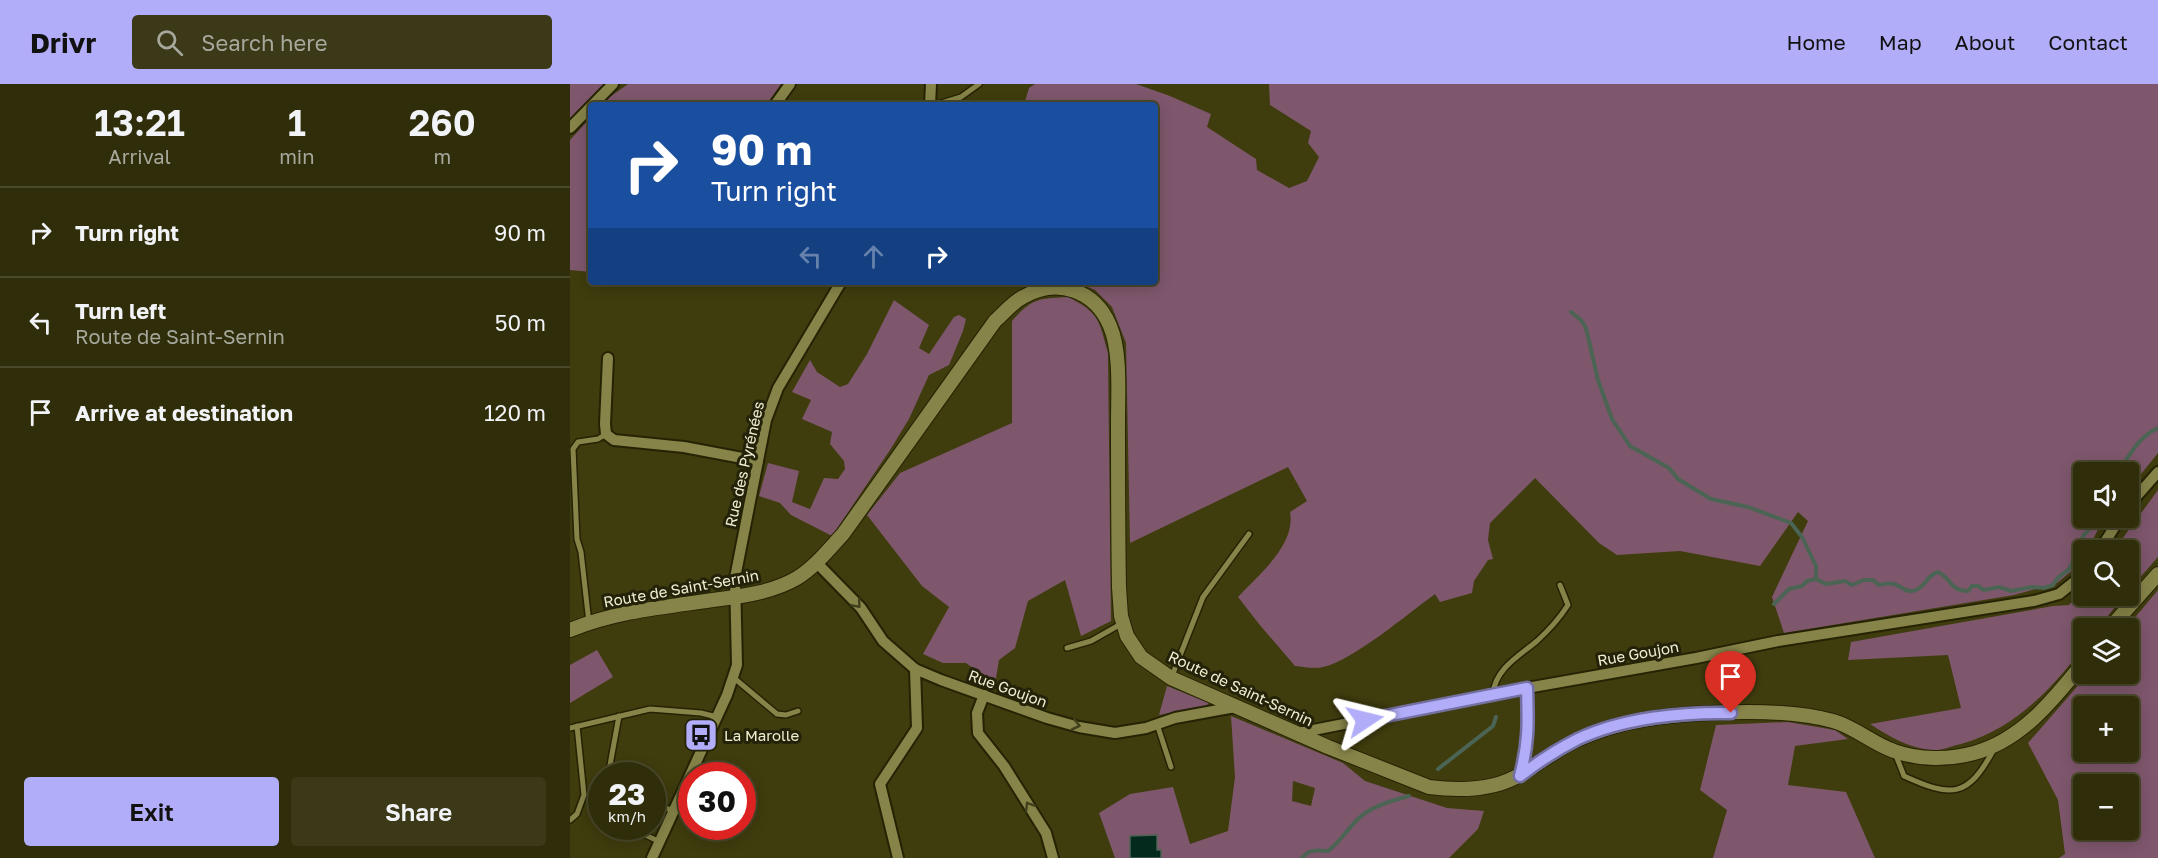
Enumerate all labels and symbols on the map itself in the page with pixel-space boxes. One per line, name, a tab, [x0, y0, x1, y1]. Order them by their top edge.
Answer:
street label: Rue des Pyrénées	[721, 399, 767, 529]
street label: Route de Saint-Sernin	[602, 565, 760, 611]
one-way arrow	[850, 597, 861, 608]
street label: Rue Goujon	[1596, 637, 1680, 669]
street label: Route de Saint-Sernin	[1166, 647, 1316, 729]
pin	[1705, 651, 1756, 713]
street label: Rue Goujon	[966, 665, 1050, 711]
position arrow	[1333, 688, 1397, 752]
bus stop icon: La Marolle	[683, 717, 719, 753]
one-way arrow	[1070, 718, 1080, 731]
place label: La Marolle	[724, 726, 799, 744]
speed limit sign: 30	[678, 762, 756, 840]
one-way arrow	[1024, 802, 1036, 812]

